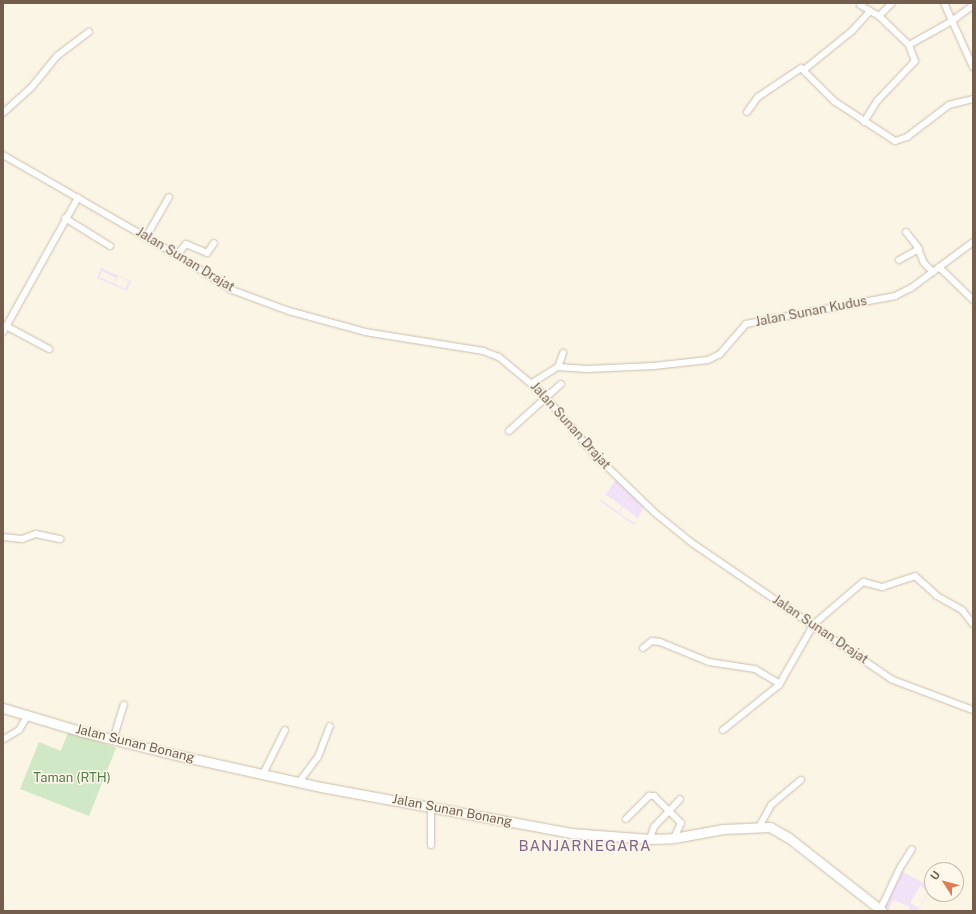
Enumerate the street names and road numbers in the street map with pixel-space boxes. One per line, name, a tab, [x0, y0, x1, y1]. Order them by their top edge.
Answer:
street label: Jalan Sunan Drajat	[133, 224, 237, 296]
street label: Jalan Sunan Kudus	[754, 294, 868, 330]
street label: Jalan Sunan Drajat	[527, 379, 613, 473]
street label: Jalan Sunan Drajat	[769, 592, 871, 668]
street label: Jalan Sunan Bonang	[74, 722, 196, 766]
street label: Jalan Sunan Bonang	[391, 792, 513, 830]

